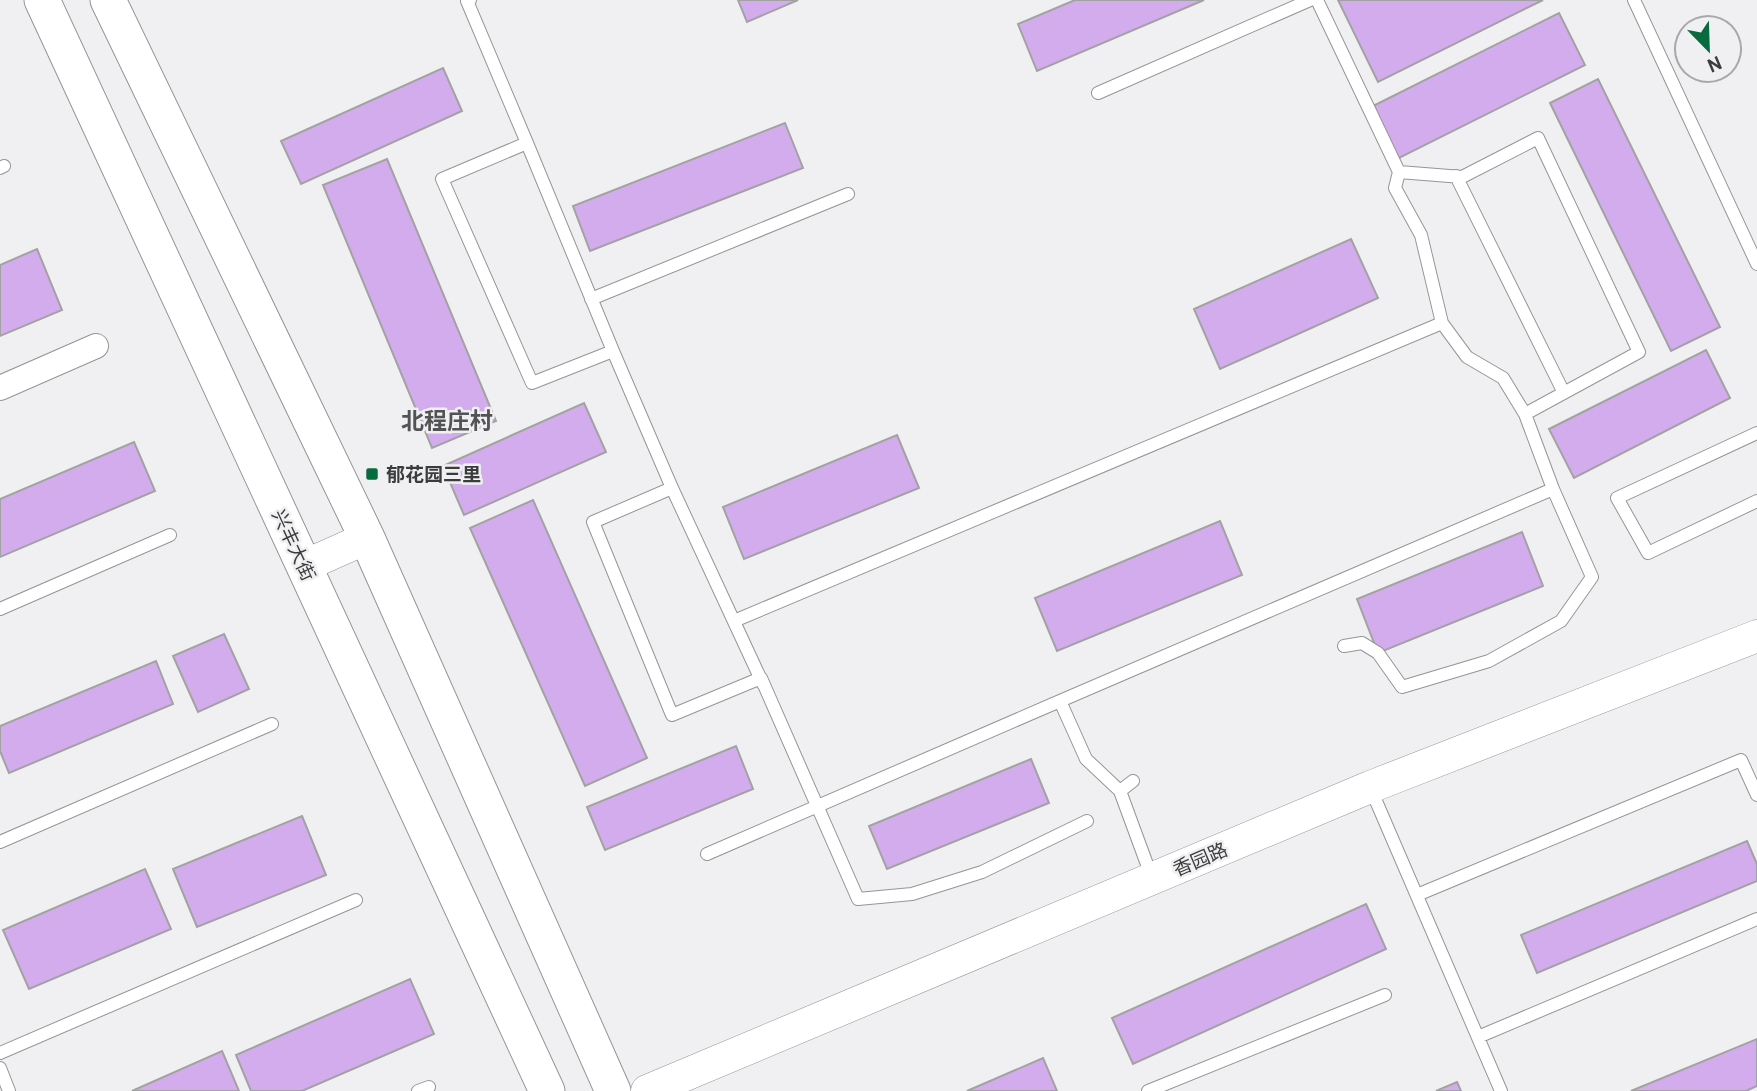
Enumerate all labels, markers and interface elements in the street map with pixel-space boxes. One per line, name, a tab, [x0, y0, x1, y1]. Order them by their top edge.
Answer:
north arrow	[1673, 14, 1743, 84]
text: N	[1703, 49, 1725, 77]
district label: 北程庄村	[401, 409, 493, 438]
place label: 郁花园三里	[386, 464, 481, 488]
marker: 郁花园三里	[364, 466, 380, 482]
street label: 兴丰大街	[265, 506, 319, 585]
street label: 香园路	[1170, 839, 1232, 883]

